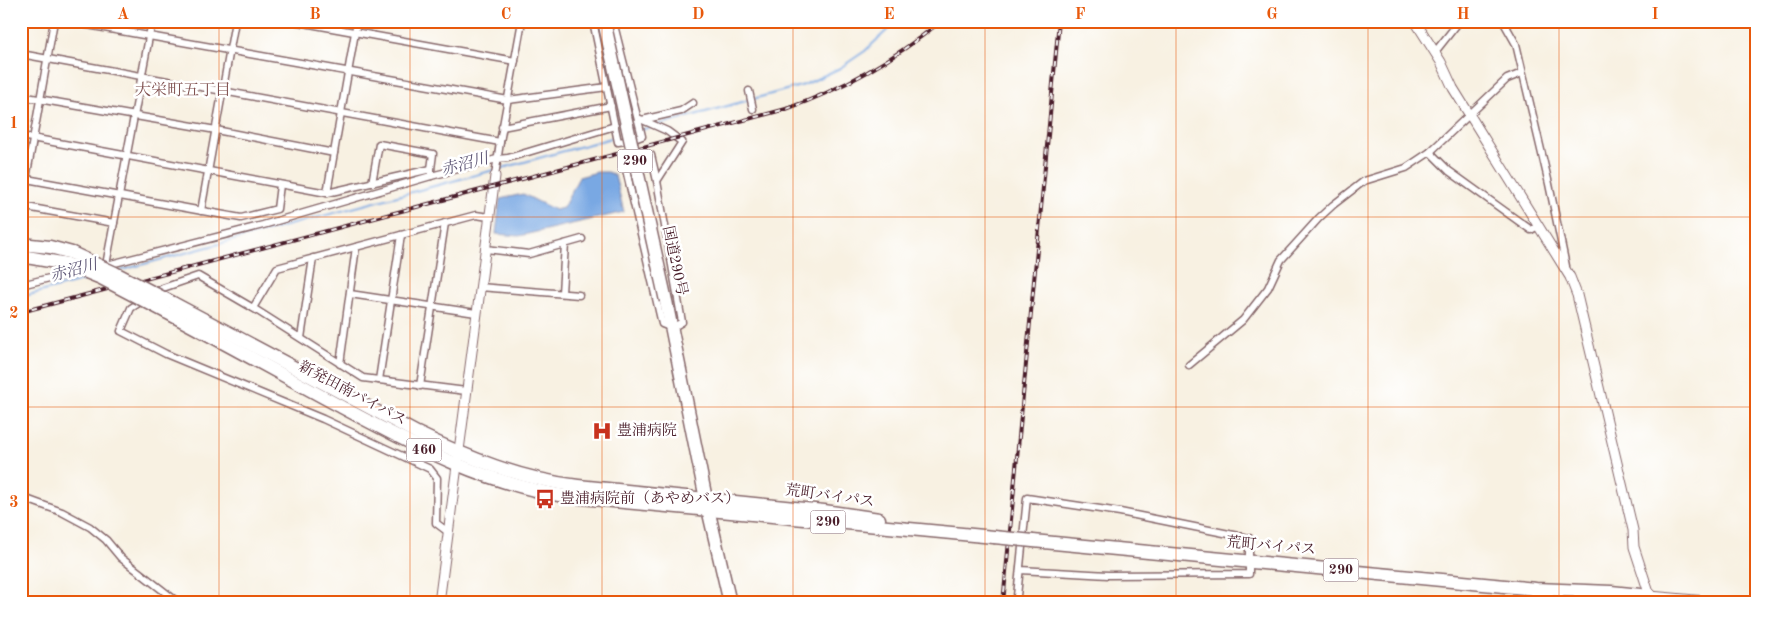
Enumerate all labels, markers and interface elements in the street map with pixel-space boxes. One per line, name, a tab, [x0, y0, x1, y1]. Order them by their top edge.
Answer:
text: A	[117, 7, 129, 23]
text: B	[309, 7, 321, 23]
text: C	[501, 7, 511, 23]
text: D	[692, 7, 704, 23]
text: E	[883, 7, 895, 23]
text: F	[1075, 7, 1086, 23]
text: G	[1266, 7, 1278, 23]
text: H	[1456, 7, 1470, 23]
text: I	[1651, 7, 1659, 23]
district label: 大栄町五丁目	[135, 81, 231, 99]
text: 1	[9, 116, 19, 132]
water label: 赤沼川	[439, 149, 492, 179]
road number: 290	[618, 150, 652, 172]
street label: 国道290号	[659, 224, 691, 297]
water label: 赤沼川	[48, 255, 101, 285]
text: 2	[9, 306, 19, 322]
street label: 新発田南バイパス	[296, 358, 409, 429]
hospital icon: 豊浦病院	[591, 420, 613, 442]
place label: 豊浦病院	[617, 422, 677, 439]
road number: 460	[406, 438, 442, 462]
street label: 荒町バイパス	[785, 481, 876, 511]
bus stop icon: 豊浦病院前（あやめバス）	[534, 488, 556, 510]
place label: 豊浦病院前（あやめバス）	[560, 490, 740, 507]
text: 3	[9, 495, 19, 511]
road number: 290	[810, 511, 846, 534]
street label: 荒町バイパス	[1226, 534, 1317, 558]
road number: 290	[1324, 558, 1358, 582]

